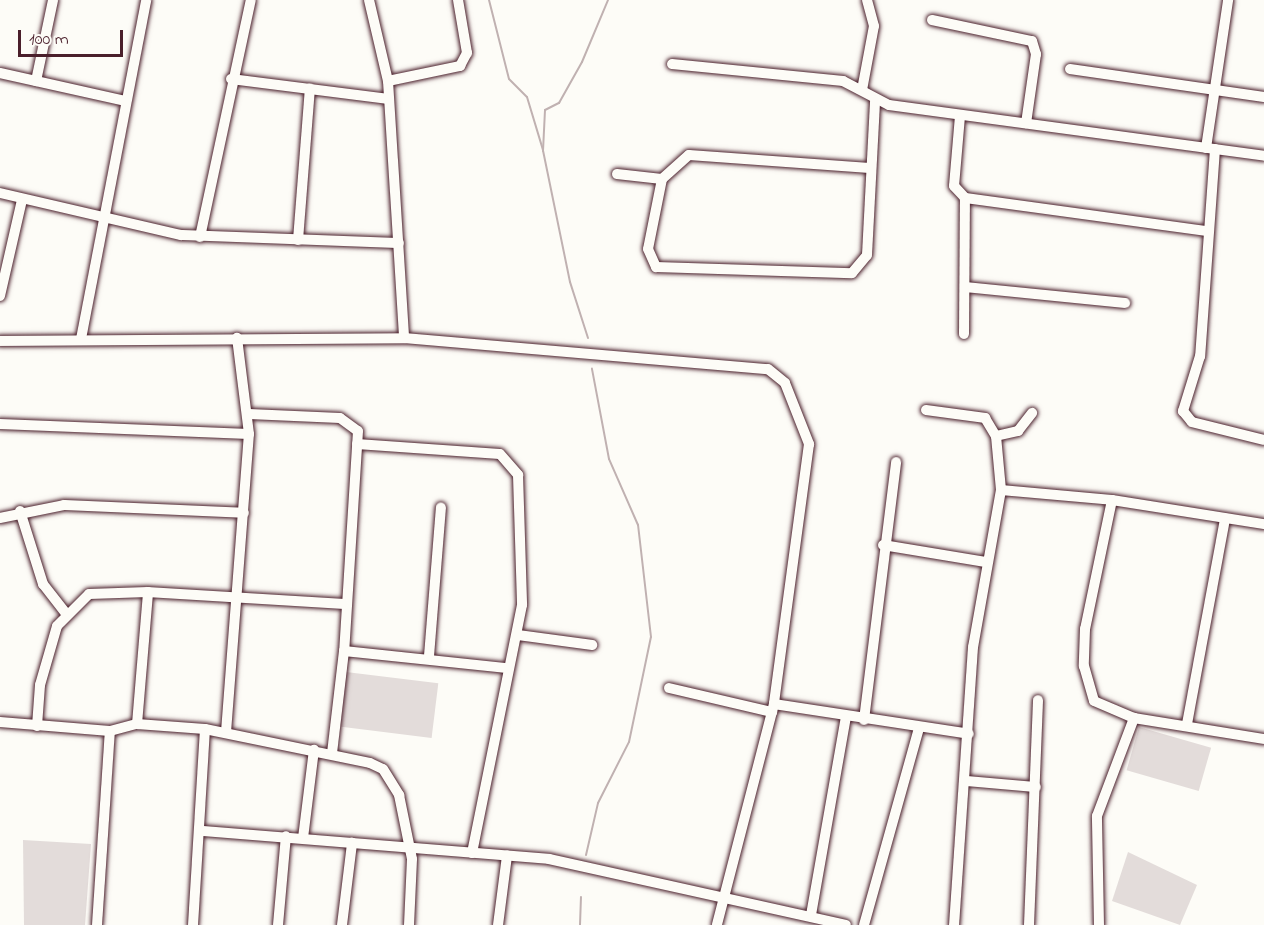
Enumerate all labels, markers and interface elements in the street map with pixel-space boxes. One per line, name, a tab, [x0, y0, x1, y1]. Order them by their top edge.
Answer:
scale bar	[21, 18, 126, 56]
text: 100 m	[29, 27, 69, 53]

